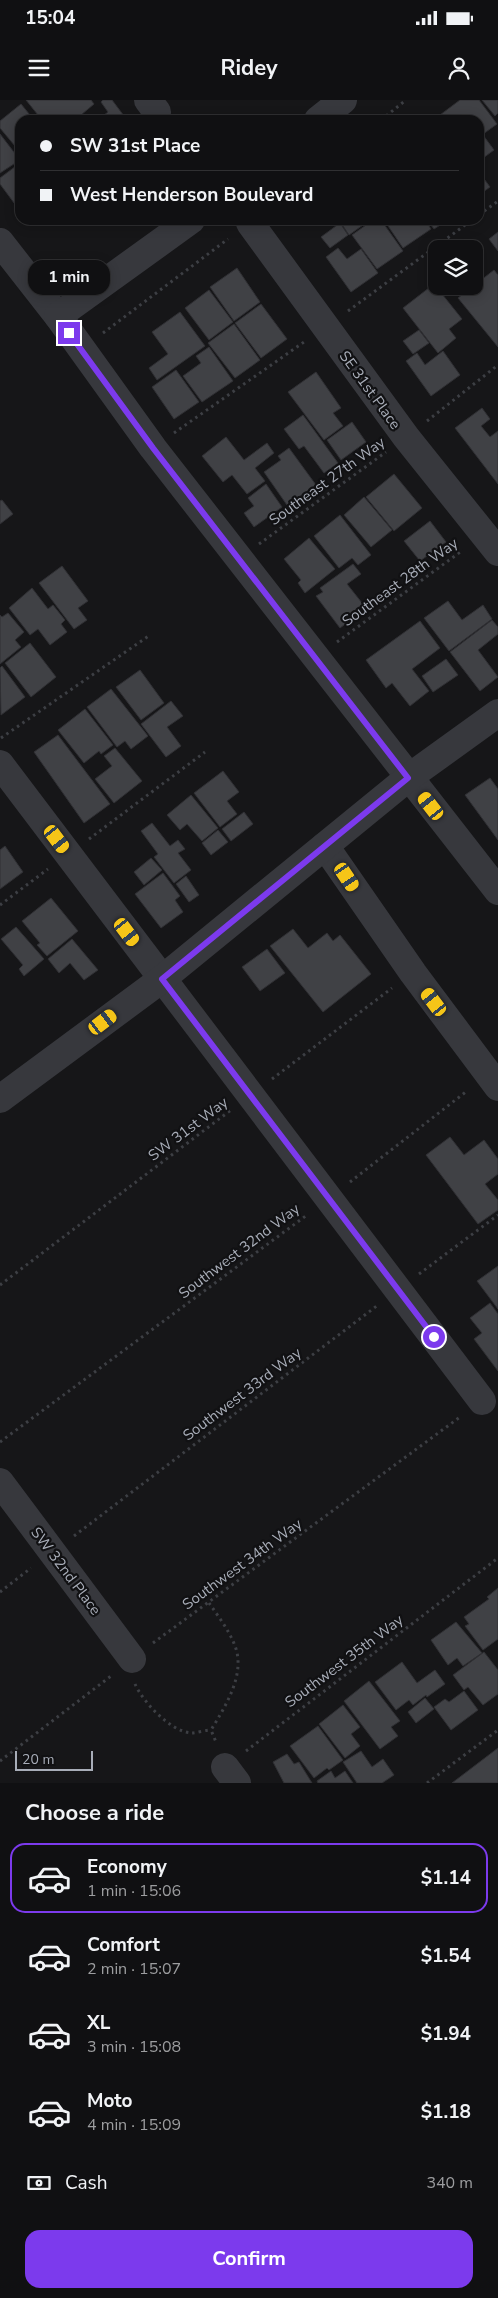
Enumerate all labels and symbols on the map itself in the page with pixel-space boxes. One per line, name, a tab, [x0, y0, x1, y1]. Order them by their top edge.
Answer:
callout: 1 min	[28, 260, 110, 296]
route end	[58, 322, 80, 344]
street label: SE 31st Place	[335, 347, 405, 433]
street label: Southeast 27th Way	[265, 432, 389, 530]
street label: Southeast 28th Way	[338, 533, 462, 631]
car	[415, 790, 446, 822]
car	[41, 823, 72, 855]
car	[332, 860, 361, 894]
car	[111, 916, 142, 948]
car	[418, 986, 449, 1018]
car	[86, 1007, 119, 1037]
street label: SW 31st Way	[144, 1092, 232, 1166]
street label: Southwest 32nd Way	[174, 1199, 304, 1303]
route start	[423, 1326, 445, 1348]
street label: Southwest 33rd Way	[179, 1343, 306, 1445]
street label: Southwest 34th Way	[178, 1514, 306, 1614]
street label: SW 32nd Place	[26, 1523, 106, 1619]
street label: Southwest 35th Way	[281, 1610, 407, 1712]
scale bar	[15, 1748, 92, 1771]

